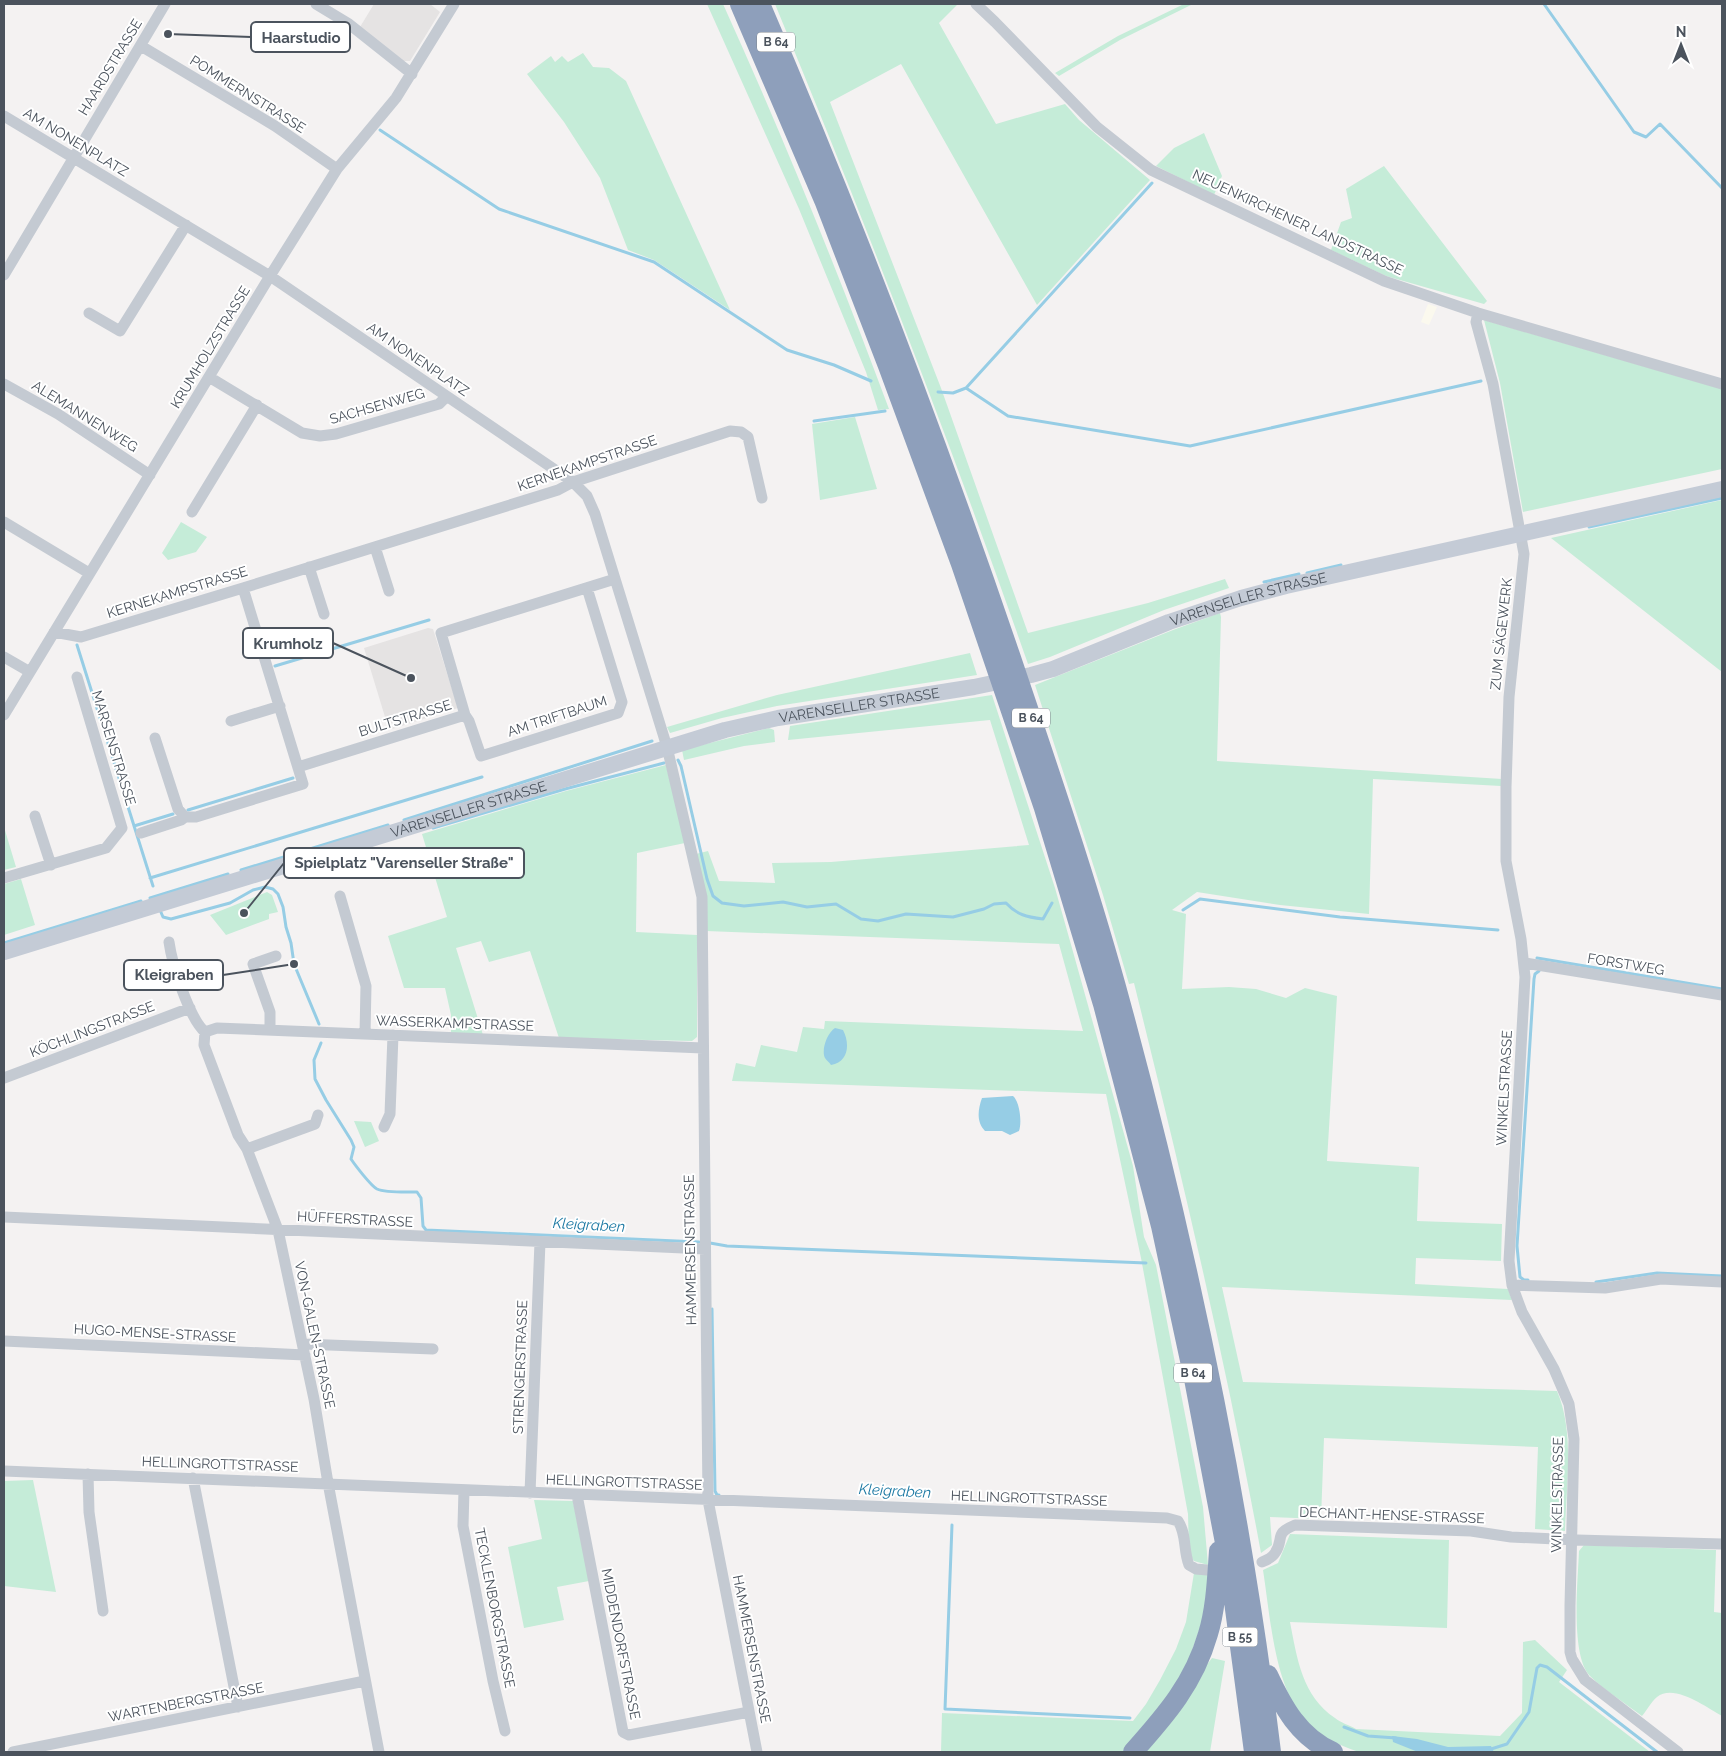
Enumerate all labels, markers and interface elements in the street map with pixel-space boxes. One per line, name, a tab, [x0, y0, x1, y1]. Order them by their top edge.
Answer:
street label: HAARDSTRASSE	[75, 16, 145, 118]
north arrow	[1656, 20, 1706, 70]
callout: Haarstudio	[251, 22, 350, 52]
text: N	[1676, 24, 1686, 40]
text: Haarstudio	[261, 29, 341, 47]
road number: B 64	[757, 32, 795, 52]
street label: POMMERNSTRASSE	[187, 52, 309, 136]
street label: AM NONENPLATZ	[21, 104, 132, 180]
street label: NEUENKIRCHENER LANDSTRASSE	[1190, 166, 1406, 278]
street label: KRUMHOLZSTRASSE	[167, 283, 253, 411]
street label: AM NONENPLATZ	[364, 319, 472, 399]
street label: ALEMANNENWEG	[29, 377, 141, 455]
street label: SACHSENWEG	[328, 385, 426, 427]
street label: KERNEKAMPSTRASSE	[515, 432, 659, 494]
street label: KERNEKAMPSTRASSE	[105, 563, 249, 621]
street label: VARENSELLER STRASSE	[1168, 569, 1328, 629]
street label: ZUM SÄGEWERK	[1485, 577, 1515, 691]
callout: Krumholz	[243, 628, 333, 658]
text: Krumholz	[253, 635, 323, 653]
street label: VARENSELLER STRASSE	[778, 685, 941, 726]
street label: MARSENSTRASSE	[89, 688, 139, 808]
street label: AM TRIFTBAUM	[505, 692, 609, 740]
street label: BULTSTRASSE	[357, 696, 453, 740]
road number: B 64	[1012, 708, 1050, 728]
street label: VARENSELLER STRASSE	[389, 777, 548, 841]
callout: Spielplatz "Varenseller Straße"	[284, 848, 524, 878]
text: Spielplatz "Varenseller Straße"	[294, 854, 514, 872]
street label: FORSTWEG	[1586, 950, 1666, 978]
callout: Kleigraben	[124, 960, 223, 990]
text: Kleigraben	[134, 966, 214, 984]
street label: KÖCHLINGSTRASSE	[27, 996, 157, 1060]
street label: WASSERKAMPSTRASSE	[376, 1012, 534, 1034]
street label: WINKELSTRASSE	[1493, 1030, 1515, 1146]
street label: HAMMERSENSTRASSE	[681, 1174, 699, 1326]
street label: HÜFFERSTRASSE	[297, 1206, 413, 1230]
water label: Kleigraben	[552, 1214, 626, 1236]
street label: VON-GALEN-STRASSE	[292, 1260, 338, 1410]
street label: STRENGERSTRASSE	[510, 1300, 530, 1434]
street label: HUGO-MENSE-STRASSE	[73, 1321, 237, 1345]
road number: B 64	[1174, 1364, 1212, 1382]
street label: WINKELSTRASSE	[1548, 1437, 1566, 1553]
street label: HELLINGROTTSTRASSE	[141, 1453, 299, 1475]
street label: HELLINGROTTSTRASSE	[545, 1471, 703, 1493]
water label: Kleigraben	[858, 1480, 932, 1502]
street label: HELLINGROTTSTRASSE	[950, 1487, 1108, 1509]
street label: DECHANT-HENSE-STRASSE	[1299, 1504, 1485, 1526]
street label: TECKLENBORGSTRASSE	[472, 1527, 518, 1689]
street label: MIDDENDORFSTRASSE	[598, 1567, 644, 1721]
street label: HAMMERSENSTRASSE	[730, 1573, 774, 1725]
road number: B 55	[1222, 1628, 1258, 1646]
street label: WARTENBERGSTRASSE	[107, 1679, 265, 1725]

